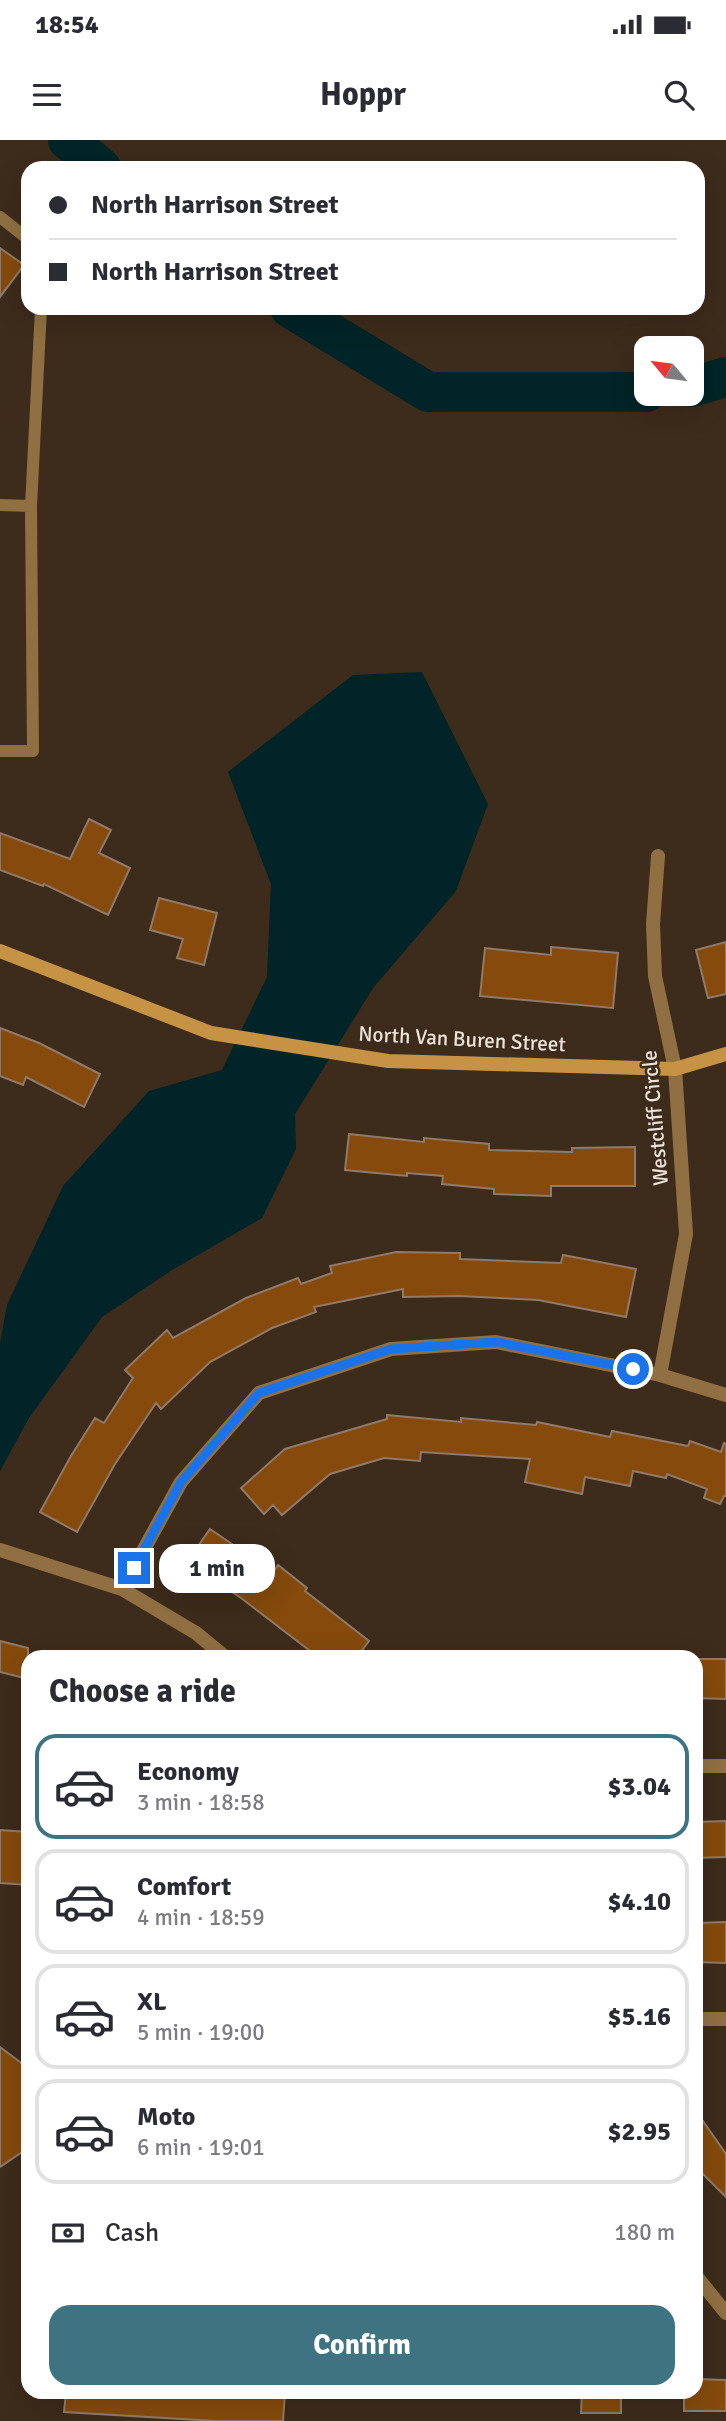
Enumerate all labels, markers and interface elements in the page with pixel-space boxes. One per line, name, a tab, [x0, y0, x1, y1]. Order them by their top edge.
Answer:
text: 18:54	[35, 9, 99, 41]
text: Hoppr	[320, 75, 406, 114]
icon: menu	[28, 76, 66, 114]
icon: search	[660, 76, 698, 114]
text: North Harrison Street	[91, 189, 338, 221]
text: North Harrison Street	[91, 256, 338, 288]
north arrow	[634, 336, 704, 406]
map controls	[634, 336, 704, 406]
street label: North Van Buren Street	[358, 1021, 566, 1057]
street label: Westcliff Circle	[636, 1049, 674, 1187]
route start	[617, 1353, 649, 1385]
callout: 1 min	[158, 1544, 274, 1592]
route end	[118, 1552, 150, 1584]
text: 1 min	[189, 1554, 245, 1583]
text: Choose a ride	[49, 1672, 236, 1711]
icon: car	[53, 1755, 116, 1818]
text: Economy	[137, 1756, 239, 1788]
text: $3.04	[607, 1771, 671, 1803]
text: 3 min · 18:58	[137, 1788, 265, 1817]
icon: car	[53, 1870, 116, 1933]
text: Comfort	[137, 1871, 231, 1903]
text: $4.10	[607, 1886, 671, 1918]
text: 4 min · 18:59	[137, 1903, 265, 1932]
icon: car	[53, 1985, 116, 2048]
text: XL	[137, 1986, 167, 2018]
text: $5.16	[607, 2001, 671, 2033]
text: 5 min · 19:00	[137, 2018, 265, 2047]
icon: car	[53, 2100, 116, 2163]
text: Moto	[137, 2101, 195, 2133]
text: $2.95	[607, 2116, 671, 2148]
text: 6 min · 19:01	[137, 2133, 265, 2162]
icon: cash	[49, 2214, 87, 2252]
text: Cash	[105, 2217, 159, 2249]
text: 180 m	[614, 2218, 675, 2247]
button: Confirm	[49, 2305, 675, 2385]

